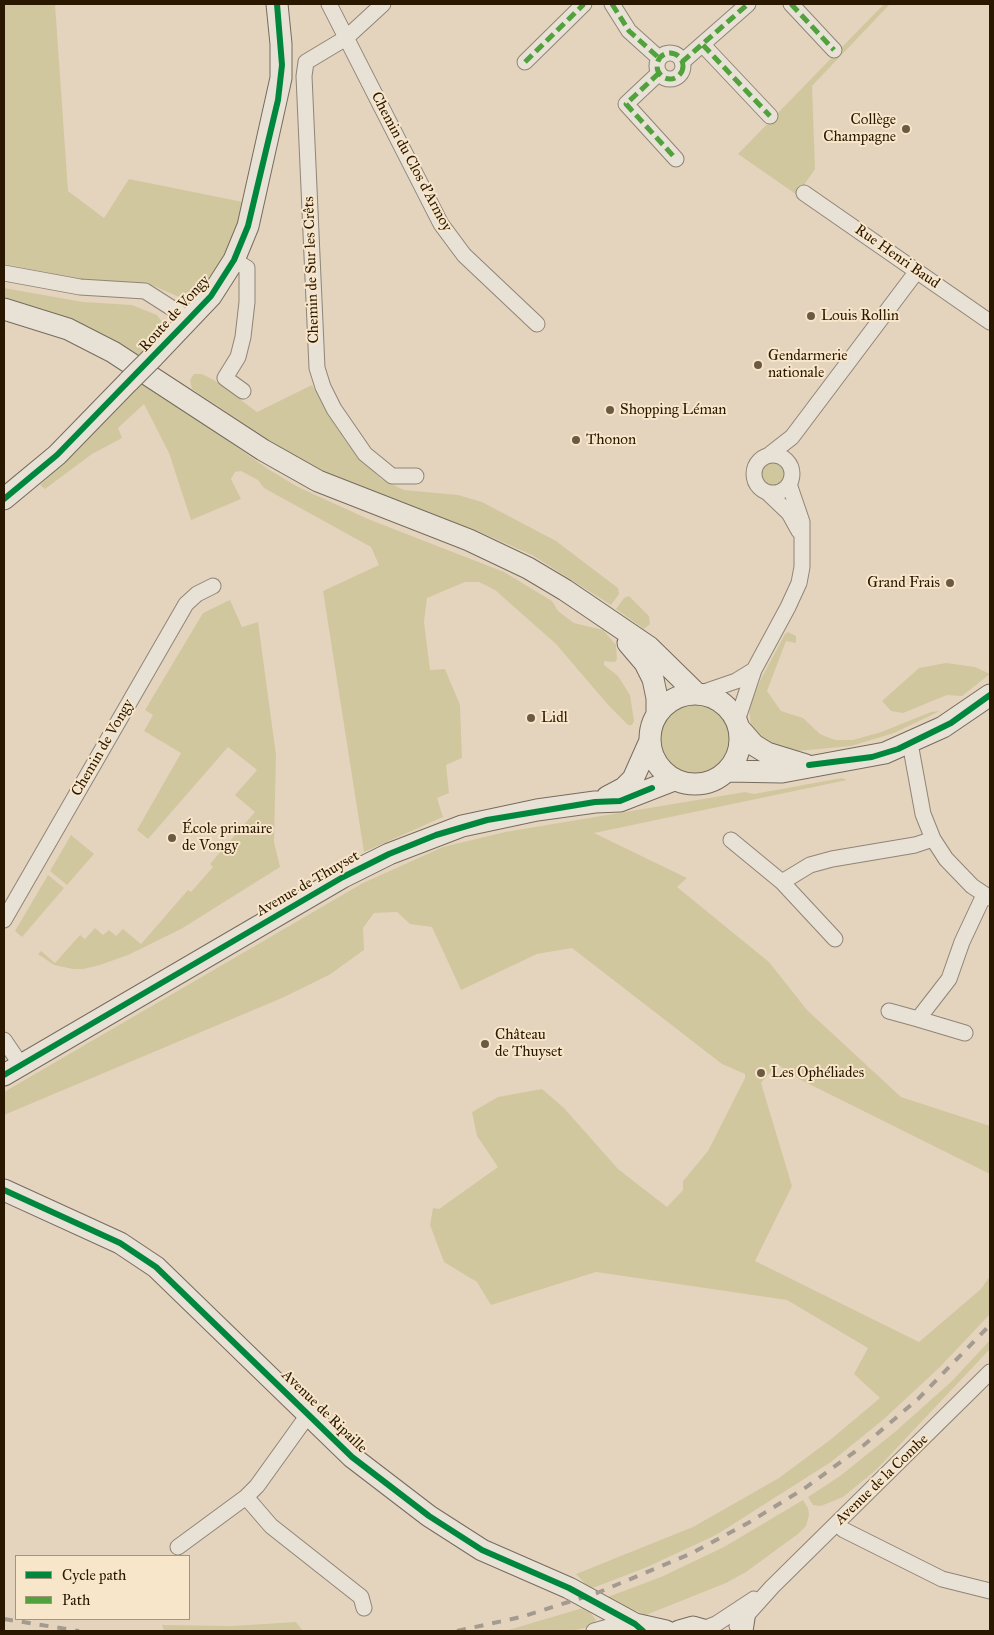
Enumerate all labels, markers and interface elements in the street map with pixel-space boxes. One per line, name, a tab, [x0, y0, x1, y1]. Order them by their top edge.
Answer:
street label: Chemin du Clos d'Armoy	[367, 89, 455, 235]
place label: Collège Champagne	[823, 111, 896, 146]
marker: Collège Champagne	[900, 123, 912, 135]
street label: Chemin de Sur les Crêts	[300, 196, 324, 344]
street label: Rue Henri Baud	[851, 221, 943, 293]
street label: Route de Vongy	[136, 272, 214, 356]
place label: Louis Rollin	[821, 307, 899, 325]
marker: Louis Rollin	[805, 310, 817, 322]
place label: Gendarmerie nationale	[768, 347, 848, 382]
marker: Gendarmerie nationale	[752, 359, 764, 371]
place label: Shopping Léman	[620, 401, 726, 419]
marker: Shopping Léman	[604, 404, 616, 416]
place label: Thonon	[586, 431, 636, 449]
marker: Thonon	[570, 434, 582, 446]
place label: Grand Frais	[867, 574, 940, 592]
marker: Grand Frais	[944, 577, 956, 589]
street label: Chemin de Vongy	[68, 696, 138, 800]
place label: Lidl	[541, 709, 568, 727]
marker: Lidl	[525, 712, 537, 724]
place label: École primaire de Vongy	[182, 820, 272, 855]
marker: École primaire de Vongy	[166, 832, 178, 844]
street label: Avenue de Thuyset	[253, 847, 363, 921]
place label: Château de Thuyset	[495, 1026, 562, 1061]
marker: Château de Thuyset	[479, 1038, 491, 1050]
place label: Les Ophéliades	[771, 1064, 864, 1082]
marker: Les Ophéliades	[755, 1067, 767, 1079]
street label: Avenue de Ripaille	[277, 1367, 371, 1457]
street label: Avenue de la Combe	[832, 1431, 932, 1529]
legend	[15, 1555, 190, 1620]
text: Cycle path	[62, 1566, 126, 1584]
text: Path	[62, 1591, 90, 1609]

